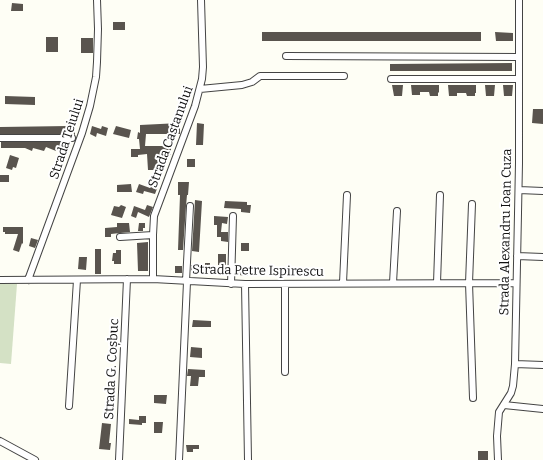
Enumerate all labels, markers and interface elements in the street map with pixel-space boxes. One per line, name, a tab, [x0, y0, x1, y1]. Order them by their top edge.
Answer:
street label: Strada Castanului	[145, 84, 197, 190]
street label: Strada Teiului	[47, 97, 87, 181]
street label: Strada Alexandru Ioan Cuza	[497, 148, 515, 316]
street label: Strada Petre Ispirescu	[192, 262, 324, 280]
street label: Strada G. Coșbuc	[102, 318, 122, 420]

